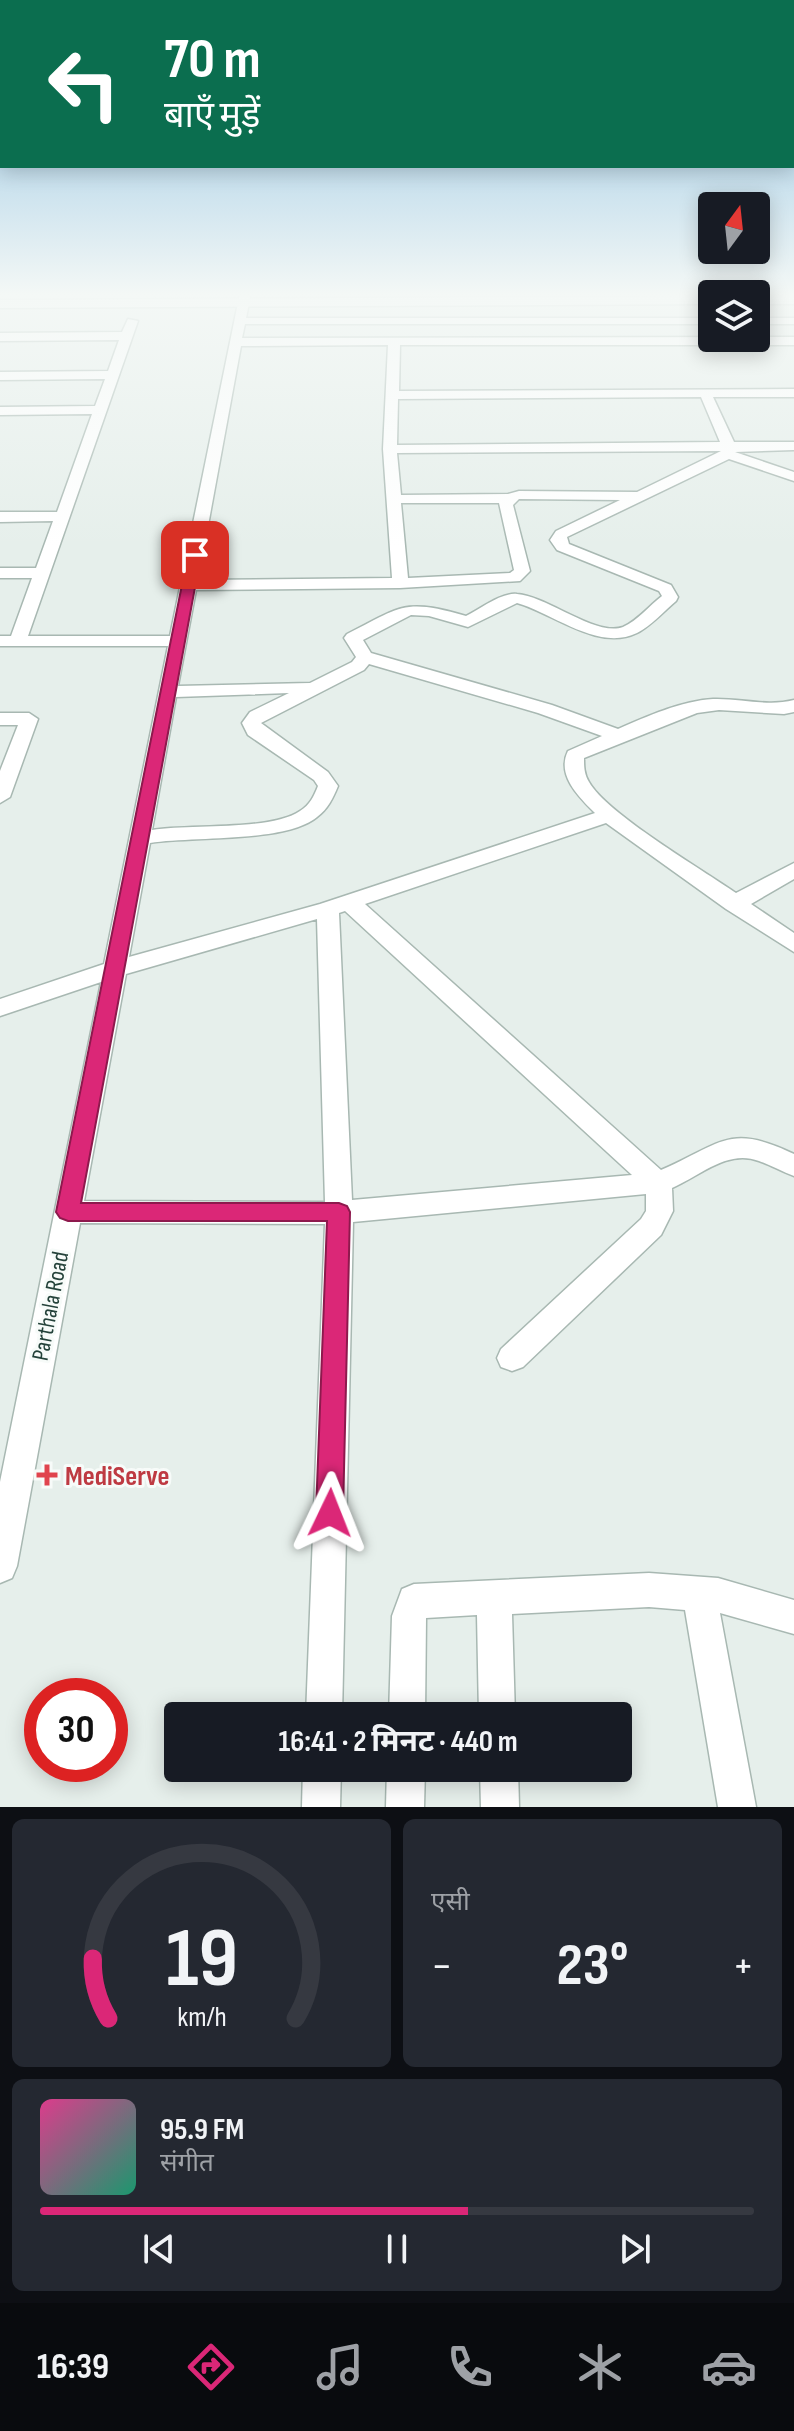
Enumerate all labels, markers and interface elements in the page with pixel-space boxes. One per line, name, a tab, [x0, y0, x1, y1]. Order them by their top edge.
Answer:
text: 70 m	[164, 27, 261, 94]
icon: left	[32, 32, 136, 136]
text: बाएँ मुड़ें	[164, 95, 260, 138]
north arrow	[698, 192, 770, 264]
map controls	[698, 192, 770, 352]
button: layers	[698, 280, 770, 352]
pin	[161, 521, 229, 589]
icon: arrive	[173, 533, 217, 577]
street label: Parthala Road	[26, 1249, 75, 1363]
place label: MediServe	[65, 1460, 170, 1493]
marker: MediServe	[36, 1464, 58, 1486]
position arrow	[288, 1471, 372, 1555]
speed limit sign: 30	[24, 1678, 128, 1782]
text: 16:41 · 2 मिनट · 440 m	[278, 1724, 518, 1760]
text: एसी	[431, 1887, 470, 1918]
text: 19	[165, 1910, 238, 2010]
text: 23°	[556, 1930, 629, 2002]
text: −	[431, 1940, 453, 1993]
text: +	[732, 1940, 754, 1993]
text: km/h	[177, 2000, 226, 2035]
text: 95.9 FM	[160, 2112, 244, 2148]
text: संगीत	[160, 2148, 214, 2179]
icon: previous	[137, 2227, 181, 2271]
icon: pause	[375, 2227, 419, 2271]
icon: next	[613, 2227, 657, 2271]
icon: directions	[183, 2339, 239, 2395]
icon: music	[312, 2339, 368, 2395]
icon: phone	[442, 2339, 498, 2395]
icon: climate	[572, 2339, 628, 2395]
icon: car	[701, 2339, 757, 2395]
text: 16:39	[37, 2346, 109, 2389]

